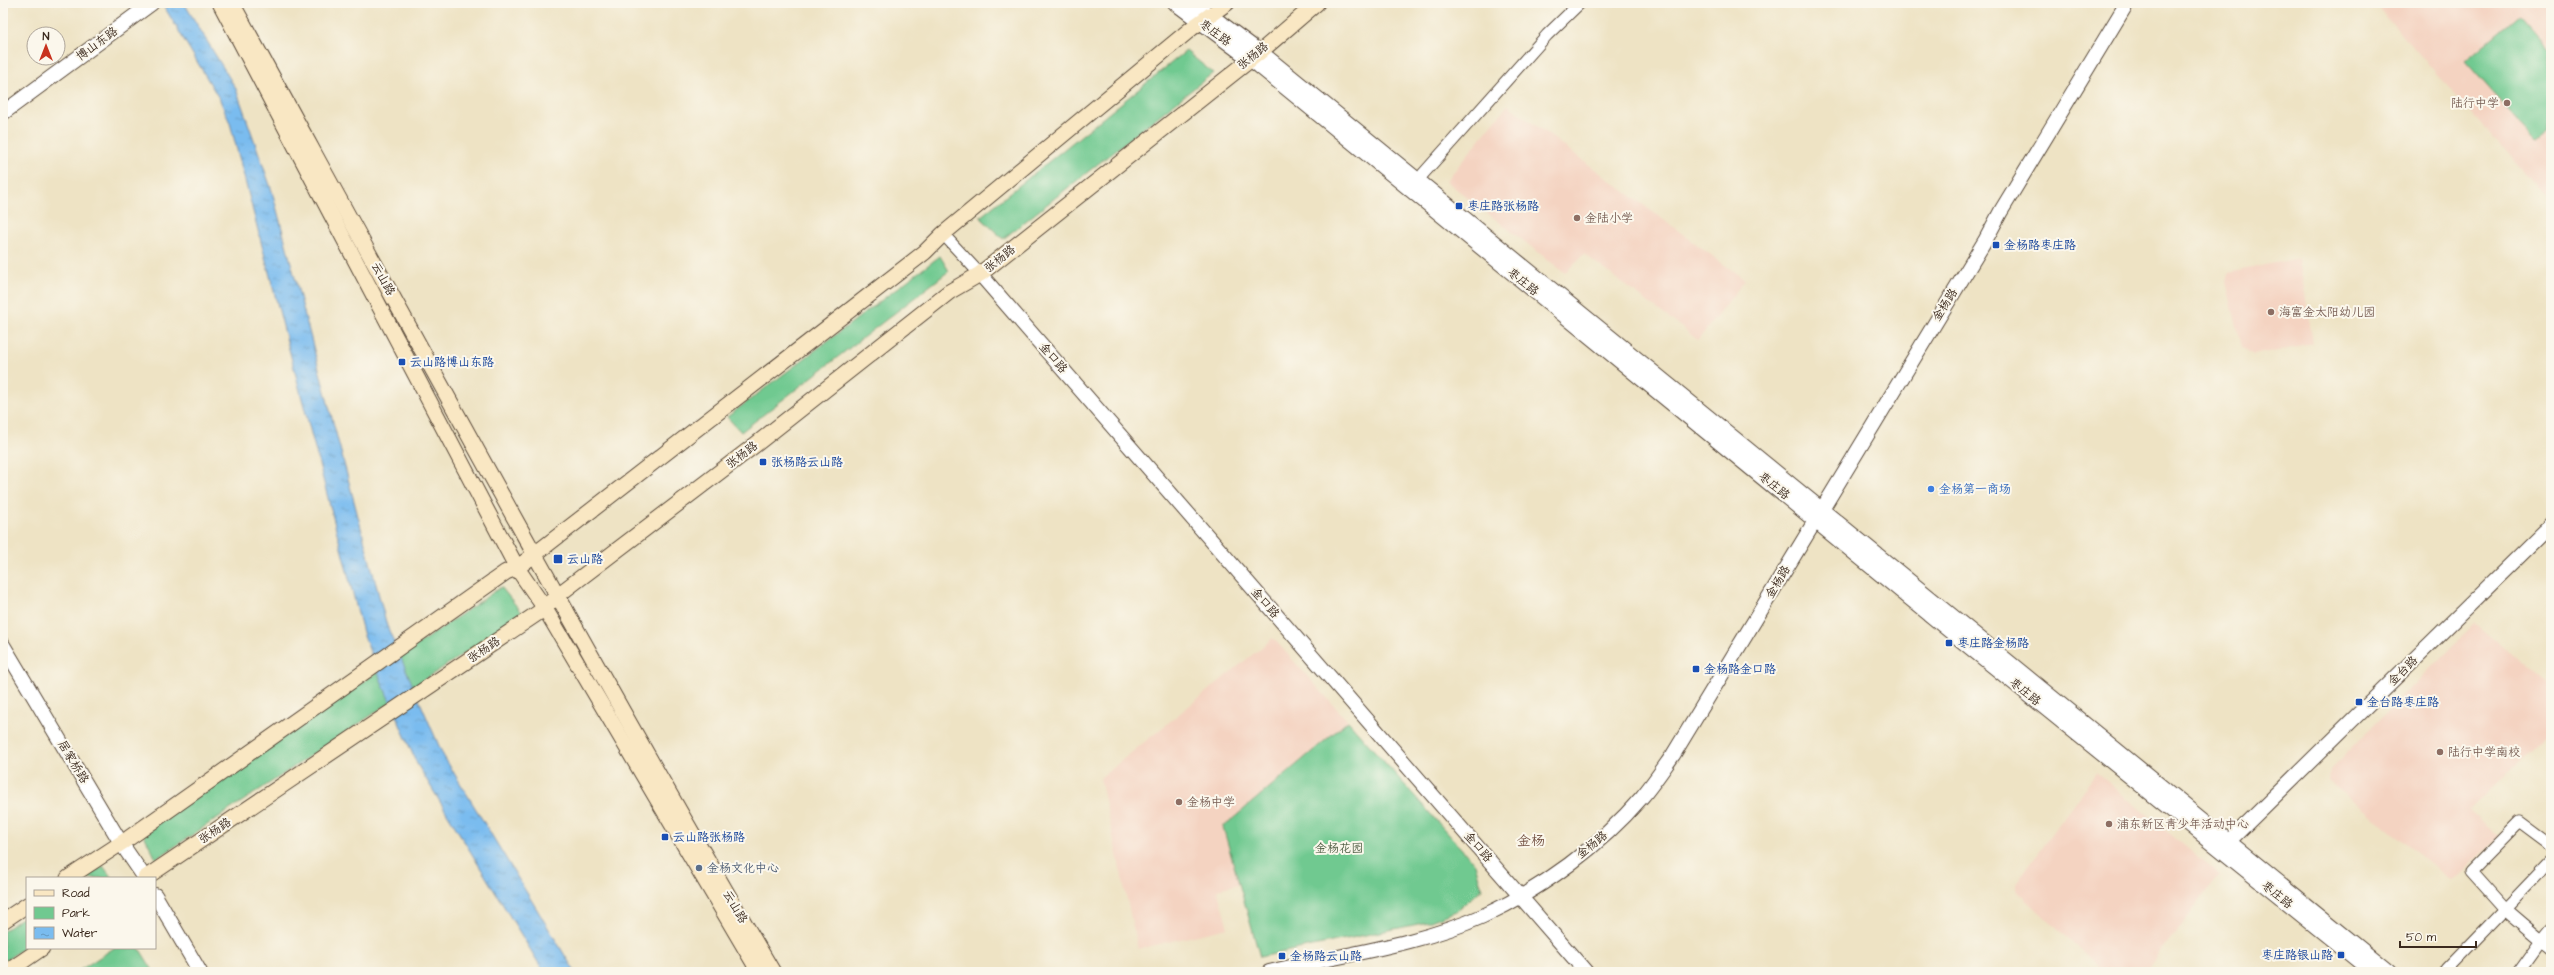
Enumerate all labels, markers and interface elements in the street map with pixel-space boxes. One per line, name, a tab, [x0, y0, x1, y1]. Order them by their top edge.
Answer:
street label: 枣庄路	[1195, 16, 1235, 50]
street label: 博山东路	[73, 23, 121, 65]
north arrow	[26, 26, 66, 66]
text: N	[43, 29, 50, 44]
street label: 张杨路	[1234, 38, 1272, 74]
place label: 陆行中学	[2451, 95, 2499, 112]
marker: 陆行中学	[2502, 98, 2512, 108]
place label: 枣庄路张杨路	[1467, 198, 1539, 215]
marker: 枣庄路张杨路	[1454, 201, 1464, 211]
place label: 金陆小学	[1585, 210, 1633, 227]
marker: 金陆小学	[1572, 213, 1582, 223]
place label: 金杨路枣庄路	[2004, 237, 2076, 254]
marker: 金杨路枣庄路	[1991, 240, 2001, 250]
street label: 张杨路	[981, 241, 1019, 277]
street label: 云山路	[367, 259, 399, 299]
street label: 枣庄路	[1504, 264, 1542, 300]
street label: 金杨路	[1928, 285, 1962, 325]
place label: 海富金太阳幼儿园	[2279, 304, 2375, 321]
marker: 海富金太阳幼儿园	[2266, 307, 2276, 317]
street label: 金口路	[1035, 339, 1071, 377]
place label: 云山路博山东路	[410, 354, 494, 371]
marker: 云山路博山东路	[397, 357, 407, 367]
street label: 张杨路	[723, 437, 761, 473]
place label: 张杨路云山路	[771, 454, 843, 471]
marker: 张杨路云山路	[758, 457, 768, 467]
street label: 枣庄路	[1755, 468, 1793, 504]
place label: 金杨第一商场	[1939, 481, 2011, 498]
marker: 金杨第一商场	[1926, 484, 1936, 494]
place label: 云山路	[567, 551, 603, 568]
marker: 云山路	[552, 553, 564, 565]
street label: 金杨路	[1761, 562, 1795, 602]
street label: 金口路	[1247, 584, 1283, 622]
street label: 张杨路	[464, 633, 504, 667]
place label: 枣庄路金杨路	[1957, 635, 2029, 652]
marker: 枣庄路金杨路	[1944, 638, 1954, 648]
street label: 金台路	[2384, 652, 2422, 690]
place label: 金杨路金口路	[1704, 661, 1776, 678]
marker: 金杨路金口路	[1691, 664, 1701, 674]
street label: 枣庄路	[2006, 674, 2044, 710]
place label: 金台路枣庄路	[2367, 694, 2439, 711]
marker: 金台路枣庄路	[2354, 697, 2364, 707]
street label: 居家桥路	[53, 737, 93, 787]
place label: 陆行中学南校	[2448, 744, 2520, 761]
marker: 陆行中学南校	[2435, 747, 2445, 757]
place label: 金杨中学	[1187, 794, 1235, 811]
marker: 金杨中学	[1174, 797, 1184, 807]
street label: 张杨路	[195, 814, 235, 848]
place label: 浦东新区青少年活动中心	[2117, 816, 2249, 833]
marker: 浦东新区青少年活动中心	[2104, 819, 2114, 829]
street label: 金杨路	[1573, 827, 1611, 863]
street label: 金口路	[1460, 828, 1496, 866]
place label: 云山路张杨路	[673, 829, 745, 846]
district label: 金杨	[1517, 831, 1545, 851]
marker: 云山路张杨路	[660, 832, 670, 842]
park label: 金杨花园	[1315, 840, 1363, 857]
place label: 金杨文化中心	[707, 860, 779, 877]
marker: 金杨文化中心	[694, 863, 704, 873]
legend	[26, 877, 156, 949]
street label: 枣庄路	[2258, 877, 2296, 913]
text: Road	[62, 885, 90, 902]
street label: 云山路	[718, 887, 752, 927]
text: Park	[62, 905, 90, 922]
scale bar	[2400, 923, 2476, 949]
text: Water	[62, 925, 98, 942]
text: 50 m	[2406, 929, 2437, 946]
place label: 枣庄路银山路	[2261, 947, 2333, 964]
place label: 金杨路云山路	[1290, 948, 1362, 965]
marker: 枣庄路银山路	[2336, 950, 2346, 960]
marker: 金杨路云山路	[1277, 951, 1287, 961]

